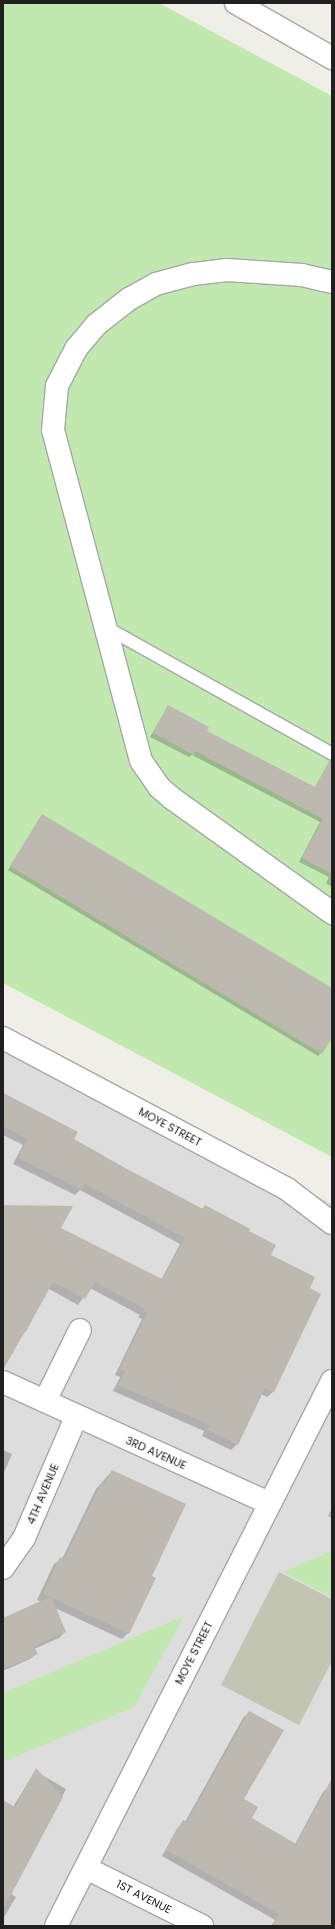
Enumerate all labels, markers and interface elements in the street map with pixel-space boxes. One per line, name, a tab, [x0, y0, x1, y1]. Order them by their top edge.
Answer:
street label: MOYE STREET	[136, 1105, 204, 1149]
street label: 3RD AVENUE	[124, 1434, 188, 1472]
street label: 4TH AVENUE	[24, 1462, 62, 1526]
street label: MOYE STREET	[172, 1619, 216, 1687]
street label: 1ST AVENUE	[114, 1877, 174, 1917]

